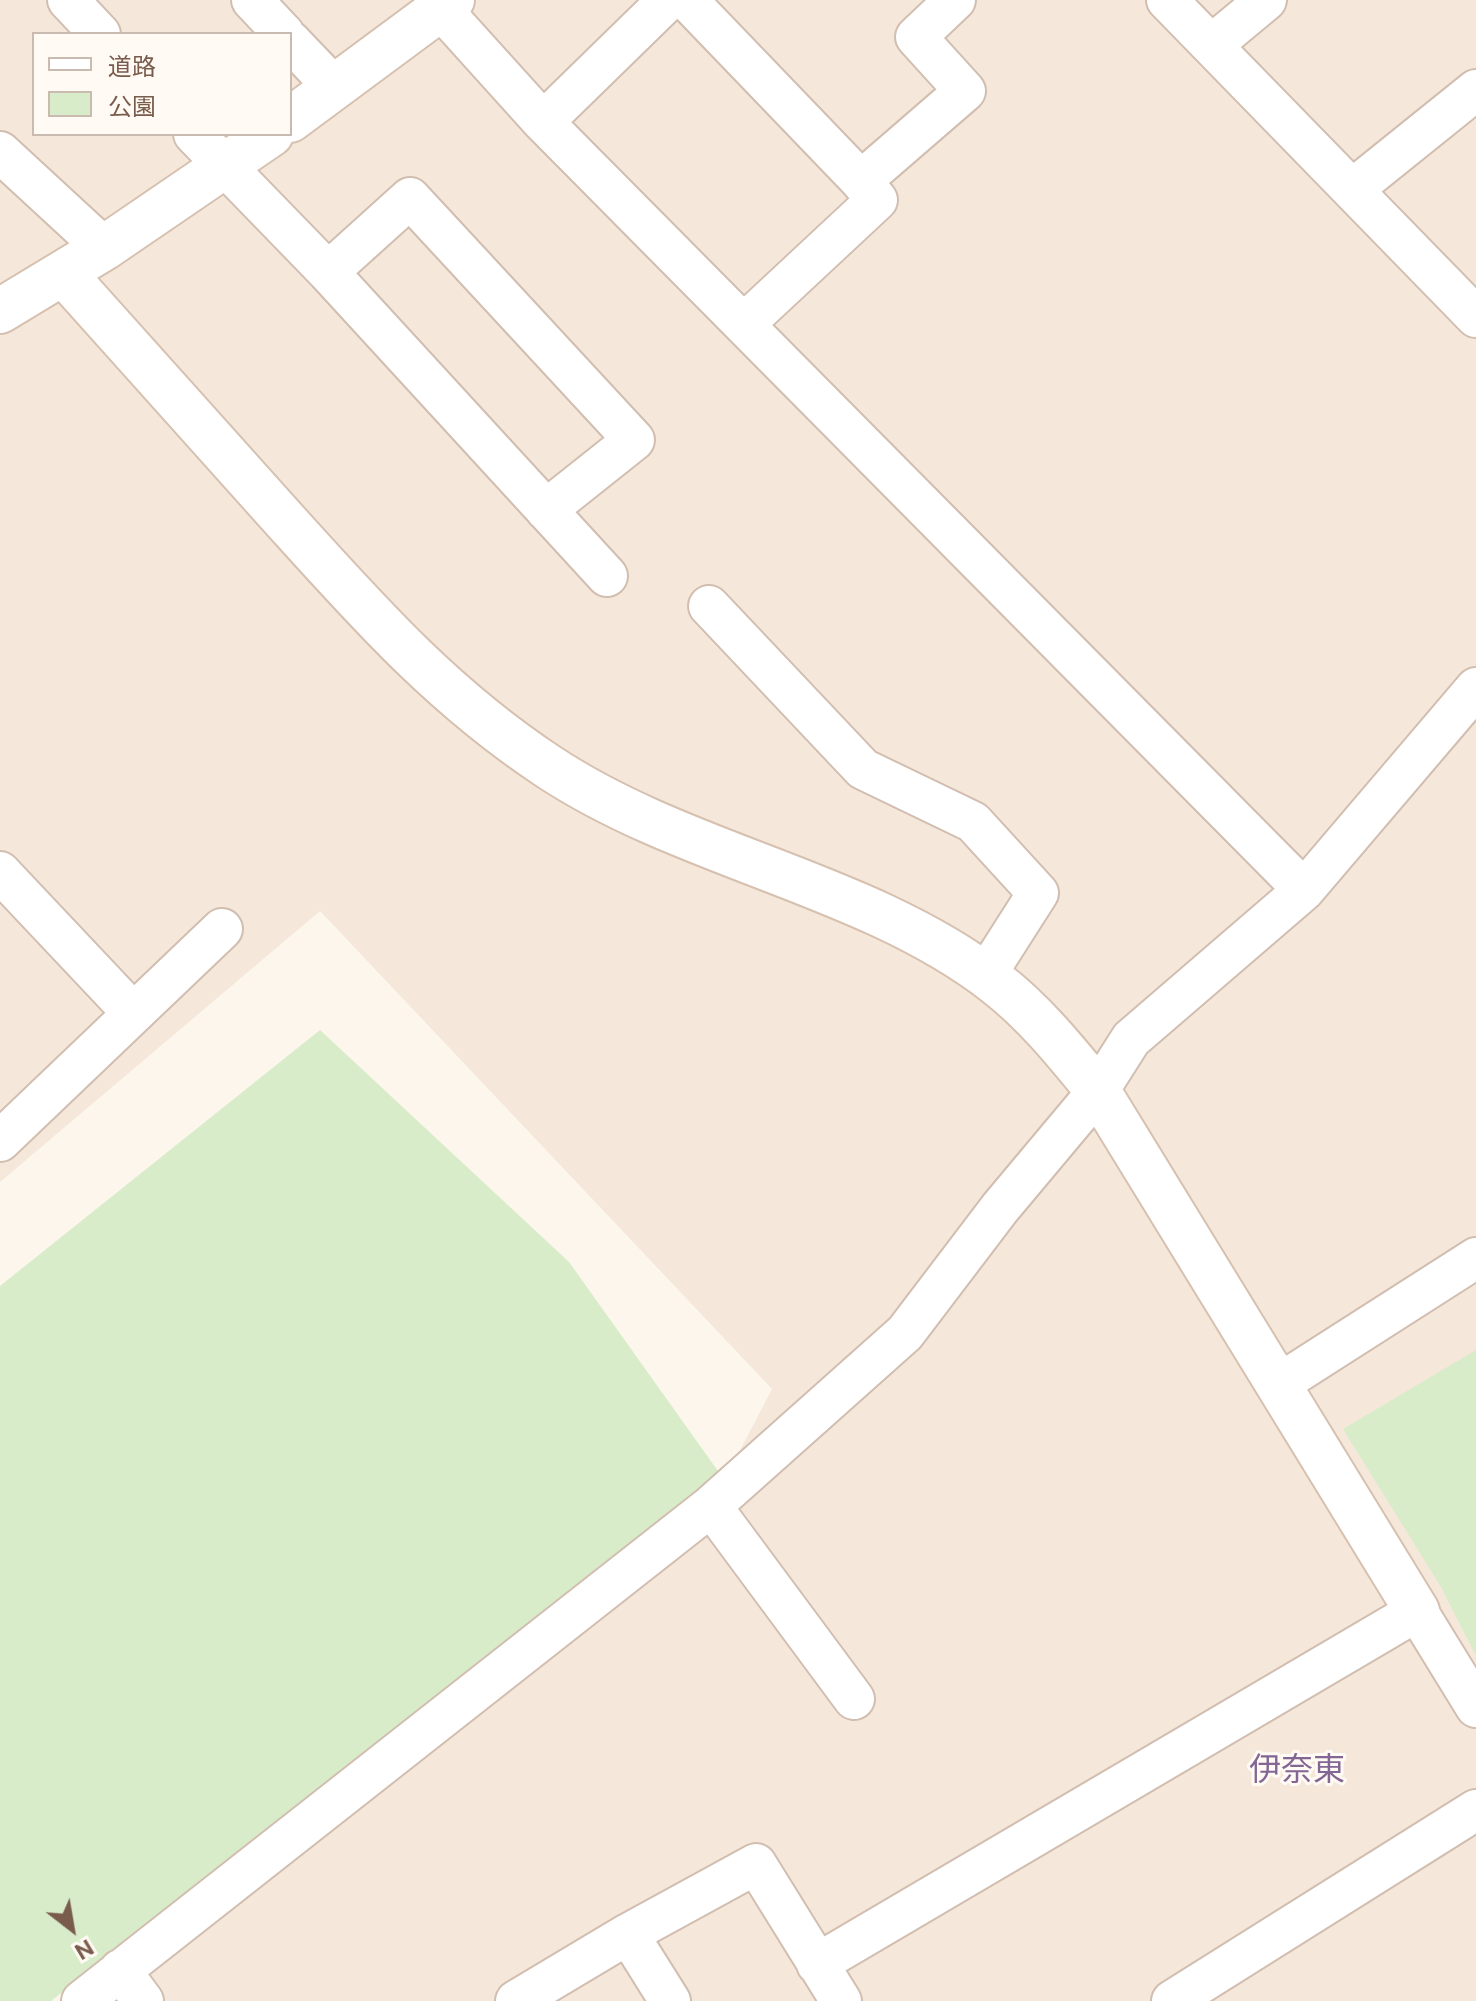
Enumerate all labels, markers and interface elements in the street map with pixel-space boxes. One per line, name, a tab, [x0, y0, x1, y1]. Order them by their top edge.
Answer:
legend	[32, 32, 292, 136]
text: 道路	[108, 52, 156, 80]
text: 公園	[108, 92, 156, 120]
district label: 伊奈東	[1249, 1751, 1345, 1789]
north arrow	[32, 1889, 112, 1969]
text: N	[70, 1934, 98, 1965]

